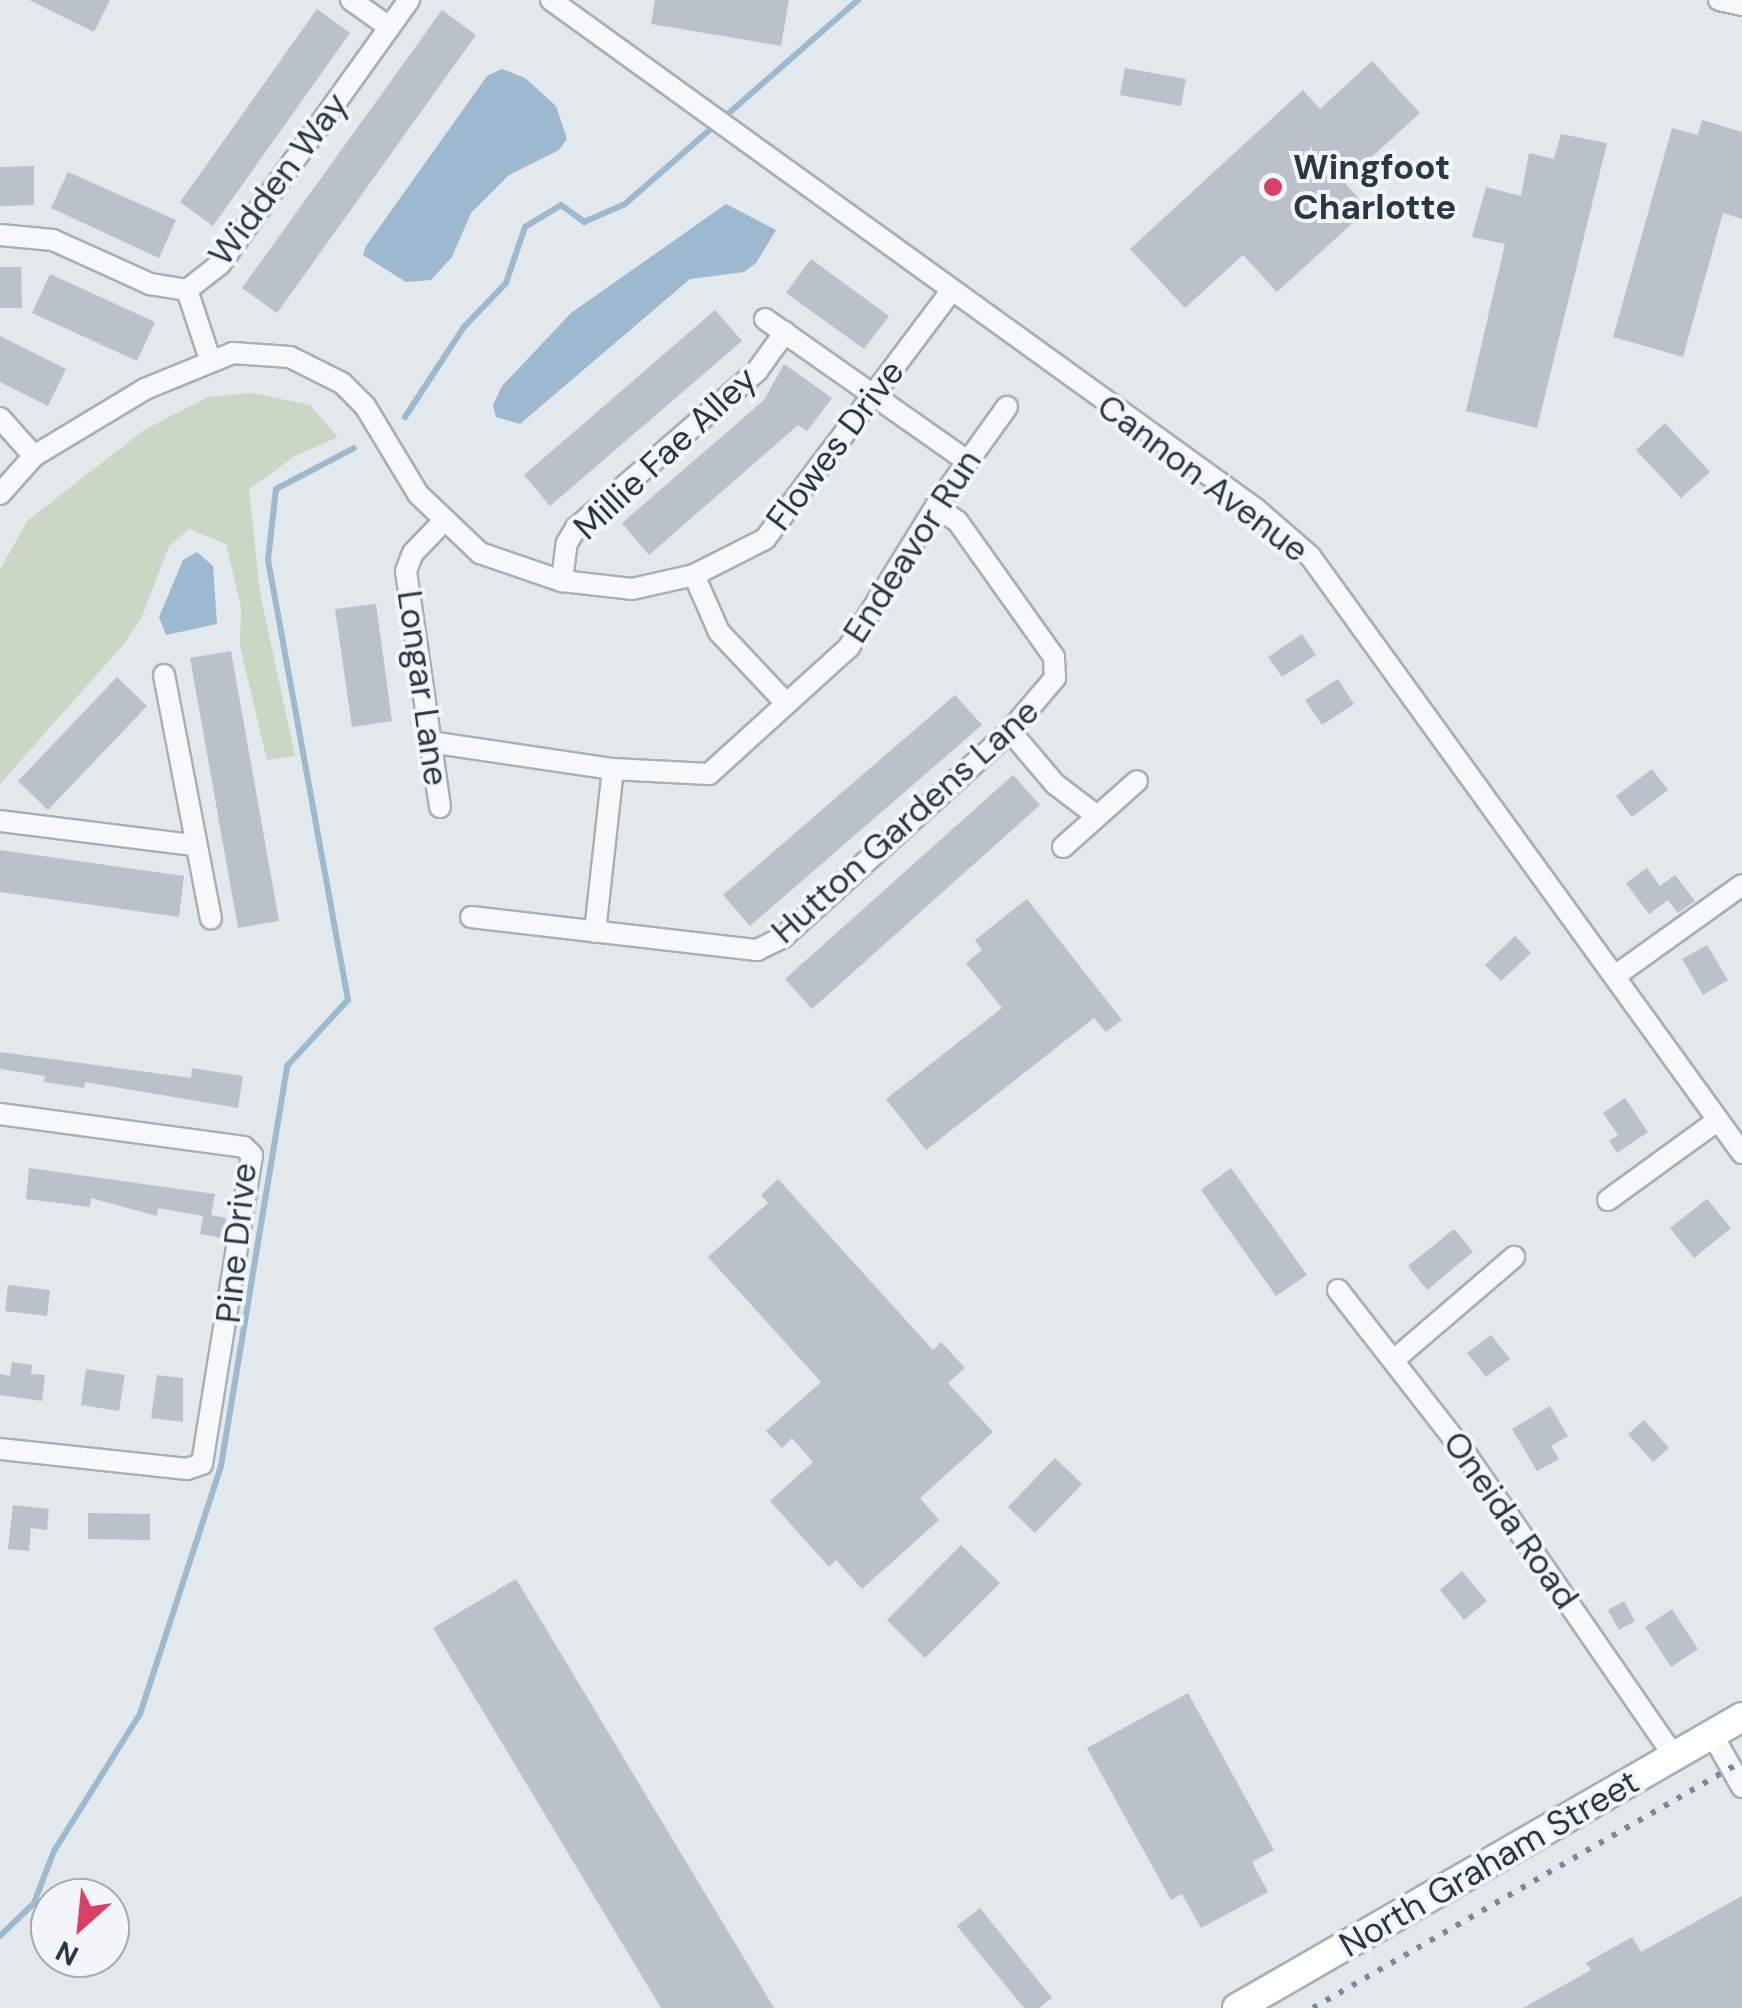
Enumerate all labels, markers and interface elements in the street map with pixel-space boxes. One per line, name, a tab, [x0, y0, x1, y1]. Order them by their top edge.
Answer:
street label: Widden Way	[199, 84, 357, 274]
place label: Wingfoot Charlotte	[1293, 146, 1456, 228]
marker: Wingfoot Charlotte	[1262, 176, 1284, 198]
street label: Flowes Drive	[757, 352, 913, 538]
street label: Millie Fae Alley	[565, 358, 765, 548]
street label: Cannon Avenue	[1089, 385, 1317, 571]
street label: Endeavor Run	[834, 442, 990, 650]
street label: Longar Lane	[389, 588, 457, 788]
street label: Hutton Gardens Lane	[763, 690, 1047, 952]
street label: Pine Drive	[207, 1161, 265, 1325]
street label: Oneida Road	[1434, 1423, 1588, 1617]
street label: North Graham Street	[1332, 1760, 1646, 1966]
north arrow	[30, 1878, 130, 1978]
text: N	[50, 1932, 85, 1975]

